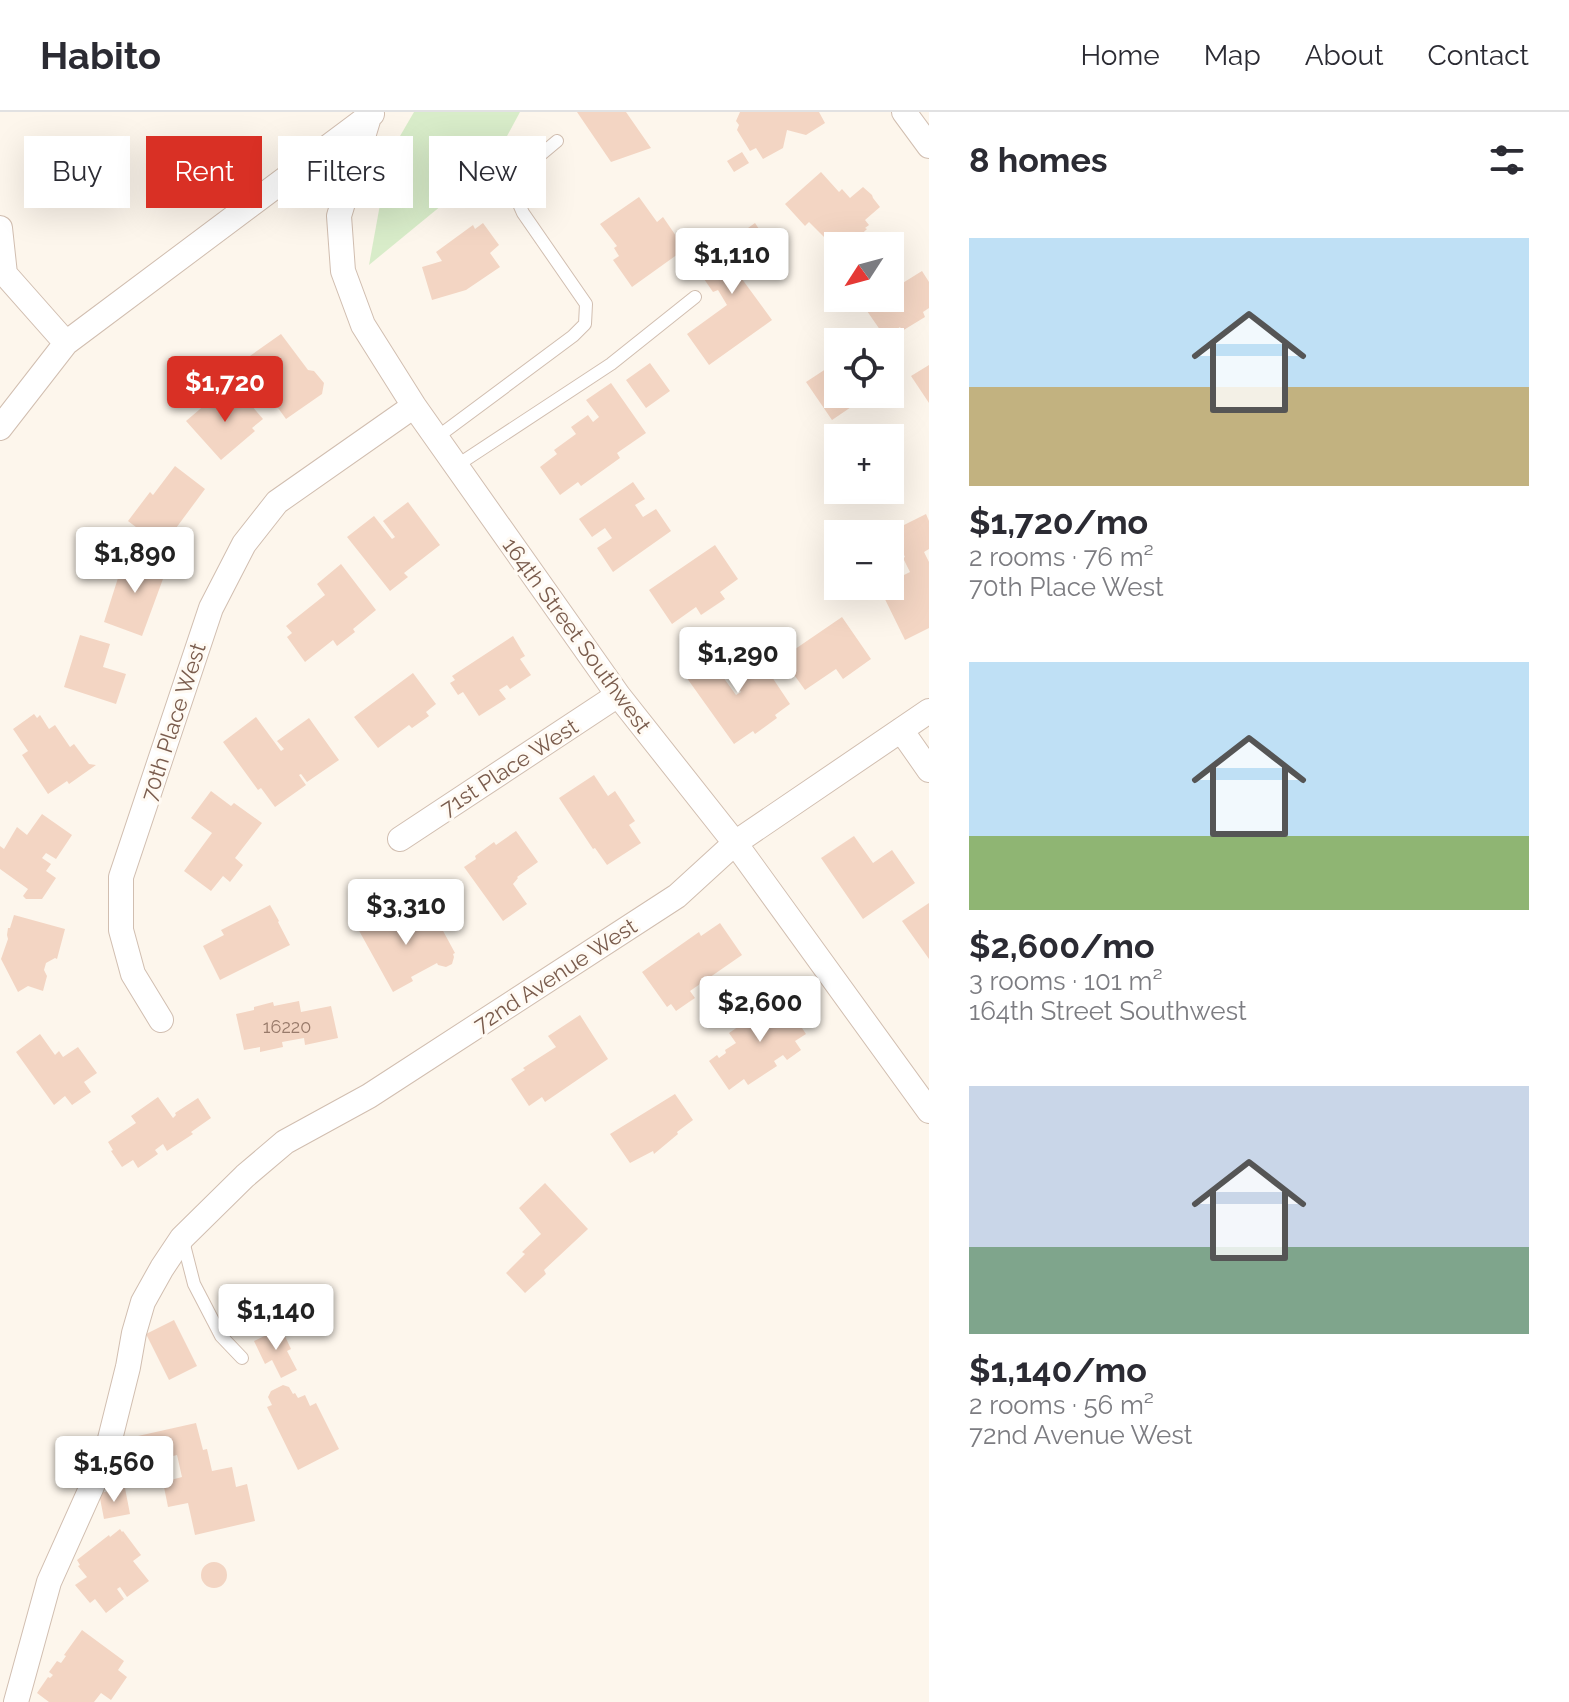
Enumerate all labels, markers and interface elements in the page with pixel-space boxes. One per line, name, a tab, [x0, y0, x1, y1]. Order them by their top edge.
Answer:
text: Habito	[40, 33, 161, 78]
text: Home	[1080, 39, 1160, 72]
text: Map	[1204, 39, 1261, 72]
text: About	[1305, 39, 1384, 72]
text: Contact	[1428, 39, 1529, 72]
chip: Buy	[24, 136, 130, 208]
chip: Rent	[146, 136, 262, 208]
chip: Filters	[278, 136, 413, 208]
chip: New	[429, 136, 546, 208]
icon: filters	[1485, 138, 1529, 182]
text: 8 homes	[969, 140, 1108, 180]
pin: $1,110	[667, 228, 797, 296]
north arrow	[824, 232, 904, 312]
map controls	[824, 232, 904, 600]
text: $1,110	[693, 239, 771, 269]
icon: home	[1177, 290, 1321, 434]
button: locate	[824, 328, 904, 408]
pin: $1,720	[160, 356, 290, 424]
text: $1,720	[185, 367, 265, 397]
button: +	[824, 424, 904, 504]
text: $1,720/mo	[969, 502, 1148, 542]
button: −	[824, 520, 904, 600]
pin: $1,890	[70, 527, 200, 595]
street label: 164th Street Southwest	[497, 532, 657, 738]
text: $1,890	[94, 538, 176, 568]
text: 2 rooms · 76 m²	[969, 542, 1154, 572]
text: 70th Place West	[969, 572, 1164, 602]
pin: $1,290	[673, 627, 803, 695]
text: $1,290	[697, 638, 779, 668]
street label: 70th Place West	[135, 639, 211, 804]
street label: 71st Place West	[435, 713, 583, 821]
icon: home	[1177, 714, 1321, 858]
pin: $3,310	[341, 879, 471, 947]
text: $3,310	[366, 890, 446, 920]
street label: 72nd Avenue West	[469, 912, 642, 1037]
text: $2,600/mo	[969, 926, 1155, 966]
text: 3 rooms · 101 m²	[969, 966, 1163, 996]
pin: $2,600	[695, 976, 825, 1044]
text: $2,600	[718, 987, 802, 1017]
text: 164th Street Southwest	[969, 996, 1247, 1026]
house number: 16220	[263, 1016, 311, 1037]
icon: home	[1177, 1138, 1321, 1282]
pin: $1,140	[211, 1284, 341, 1352]
text: $1,140	[236, 1295, 316, 1325]
text: $1,140/mo	[969, 1350, 1147, 1390]
text: 2 rooms · 56 m²	[969, 1390, 1154, 1420]
text: 72nd Avenue West	[969, 1420, 1193, 1450]
pin: $1,560	[49, 1436, 179, 1504]
text: $1,560	[73, 1447, 155, 1477]

